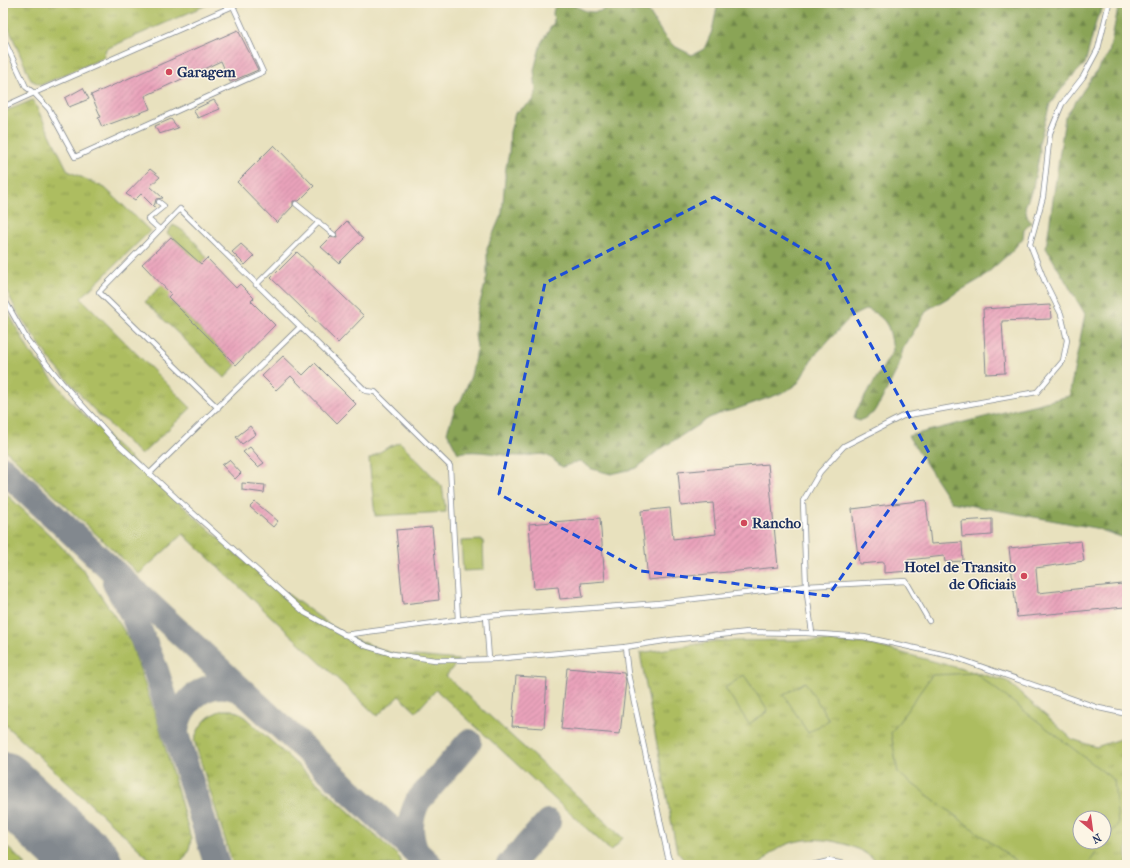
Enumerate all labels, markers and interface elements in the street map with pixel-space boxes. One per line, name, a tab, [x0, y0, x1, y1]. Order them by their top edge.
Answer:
place label: Garagem	[177, 63, 236, 81]
marker: Garagem	[164, 67, 174, 77]
place label: Rancho	[752, 514, 802, 532]
marker: Rancho	[739, 518, 749, 528]
place label: Hotel de Transito de Oficiais	[904, 558, 1016, 593]
marker: Hotel de Transito de Oficiais	[1019, 571, 1029, 581]
north arrow	[1072, 810, 1112, 850]
text: N	[1089, 831, 1103, 846]

